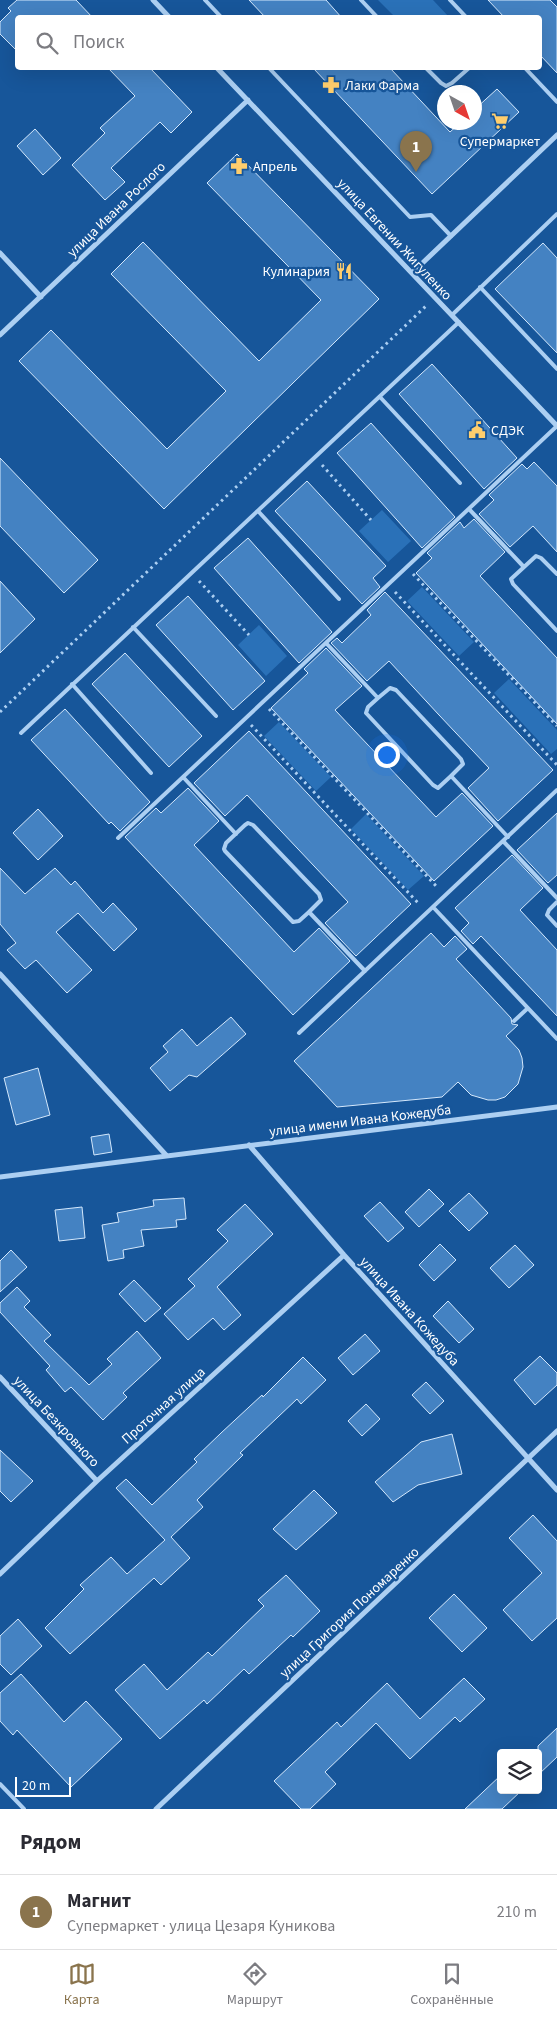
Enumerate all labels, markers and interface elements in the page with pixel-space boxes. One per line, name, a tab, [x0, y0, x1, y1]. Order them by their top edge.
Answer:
search box	[15, 15, 542, 70]
icon: search	[33, 29, 61, 57]
text: Поиск	[73, 29, 124, 56]
pharmacy icon: Лаки Фарма	[321, 75, 341, 95]
place label: Лаки Фарма	[345, 76, 419, 96]
north arrow	[437, 85, 482, 130]
supermarket icon: Супермаркет	[490, 111, 510, 131]
pin: 1	[400, 131, 432, 172]
place label: Супермаркет	[460, 132, 541, 152]
pharmacy icon: Апрель	[229, 156, 249, 176]
street label: улица Ивана Рослого	[63, 157, 170, 262]
place label: Апрель	[253, 157, 298, 177]
street label: улица Евгении Жигуленко	[332, 174, 456, 305]
restaurant icon: Кулинария	[334, 261, 354, 281]
place label: Кулинария	[263, 262, 330, 282]
public building icon: СДЭК	[467, 420, 487, 440]
place label: СДЭК	[491, 421, 525, 441]
your location	[374, 742, 400, 768]
street label: улица имени Ивана Кожедуба	[268, 1100, 452, 1142]
street label: улица Ивана Кожедуба	[355, 1253, 464, 1371]
street label: Проточная улица	[117, 1363, 210, 1449]
street label: улица Безкровного	[9, 1372, 104, 1472]
street label: улица Григория Пономаренко	[275, 1542, 424, 1683]
map controls	[497, 1749, 542, 1794]
button: layers	[497, 1749, 542, 1794]
scale bar	[15, 1774, 71, 1797]
text: 20 m	[22, 1776, 50, 1796]
text: Рядом	[20, 1827, 81, 1857]
text: Магнит	[67, 1888, 131, 1915]
text: 1	[32, 1901, 40, 1923]
text: 210 m	[497, 1901, 537, 1923]
text: Супермаркет · улица Цезаря Куникова	[67, 1915, 335, 1937]
tab: Карта	[64, 1960, 100, 2010]
tab: Маршрут	[227, 1960, 283, 2010]
tab: Сохранённые	[410, 1960, 493, 2010]

